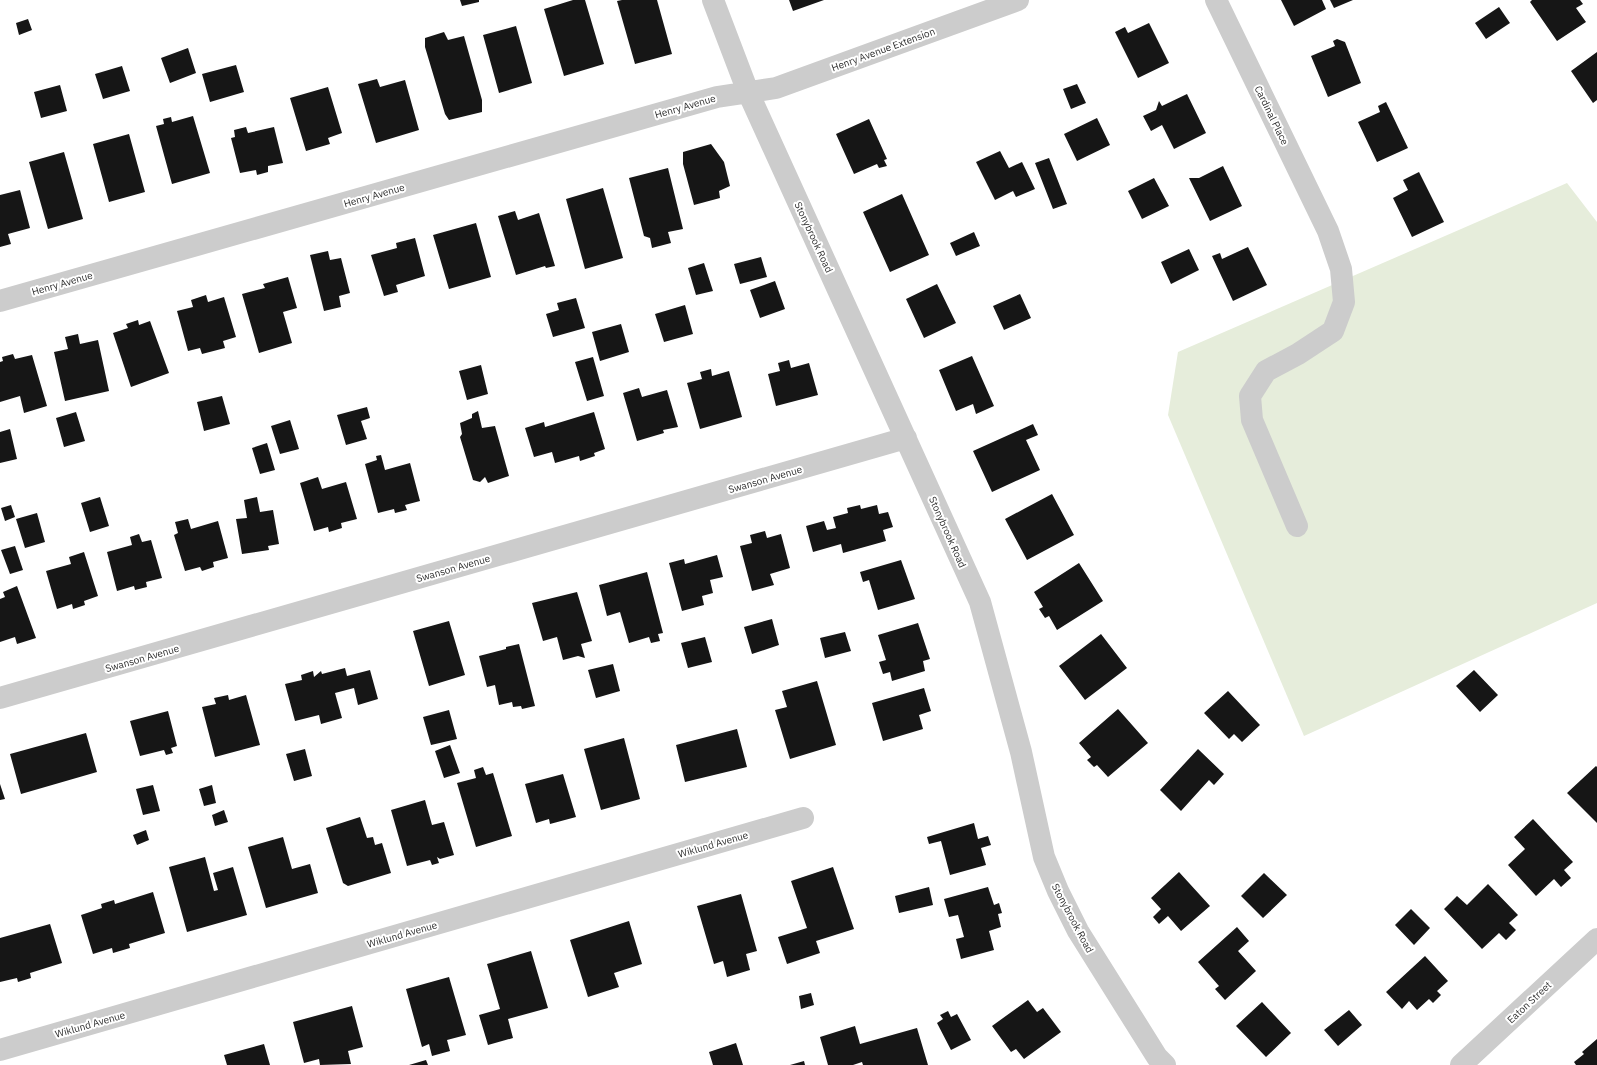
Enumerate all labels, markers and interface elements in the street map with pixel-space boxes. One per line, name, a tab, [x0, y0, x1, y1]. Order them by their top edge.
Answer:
street label: Henry Avenue Extension	[830, 25, 937, 74]
street label: Cardinal Place	[1252, 84, 1292, 147]
street label: Henry Avenue	[653, 91, 718, 121]
street label: Henry Avenue	[342, 180, 407, 210]
street label: Stonybrook Road	[791, 200, 836, 275]
street label: Henry Avenue	[30, 268, 95, 298]
street label: Swanson Avenue	[727, 463, 804, 496]
street label: Stonybrook Road	[926, 495, 969, 570]
street label: Swanson Avenue	[415, 552, 492, 585]
street label: Swanson Avenue	[104, 642, 181, 675]
street label: Wiklund Avenue	[677, 828, 750, 861]
street label: Stonybrook Road	[1049, 881, 1096, 955]
street label: Wiklund Avenue	[366, 918, 439, 951]
street label: Eaton Street	[1505, 978, 1555, 1026]
street label: Wiklund Avenue	[54, 1008, 127, 1041]

